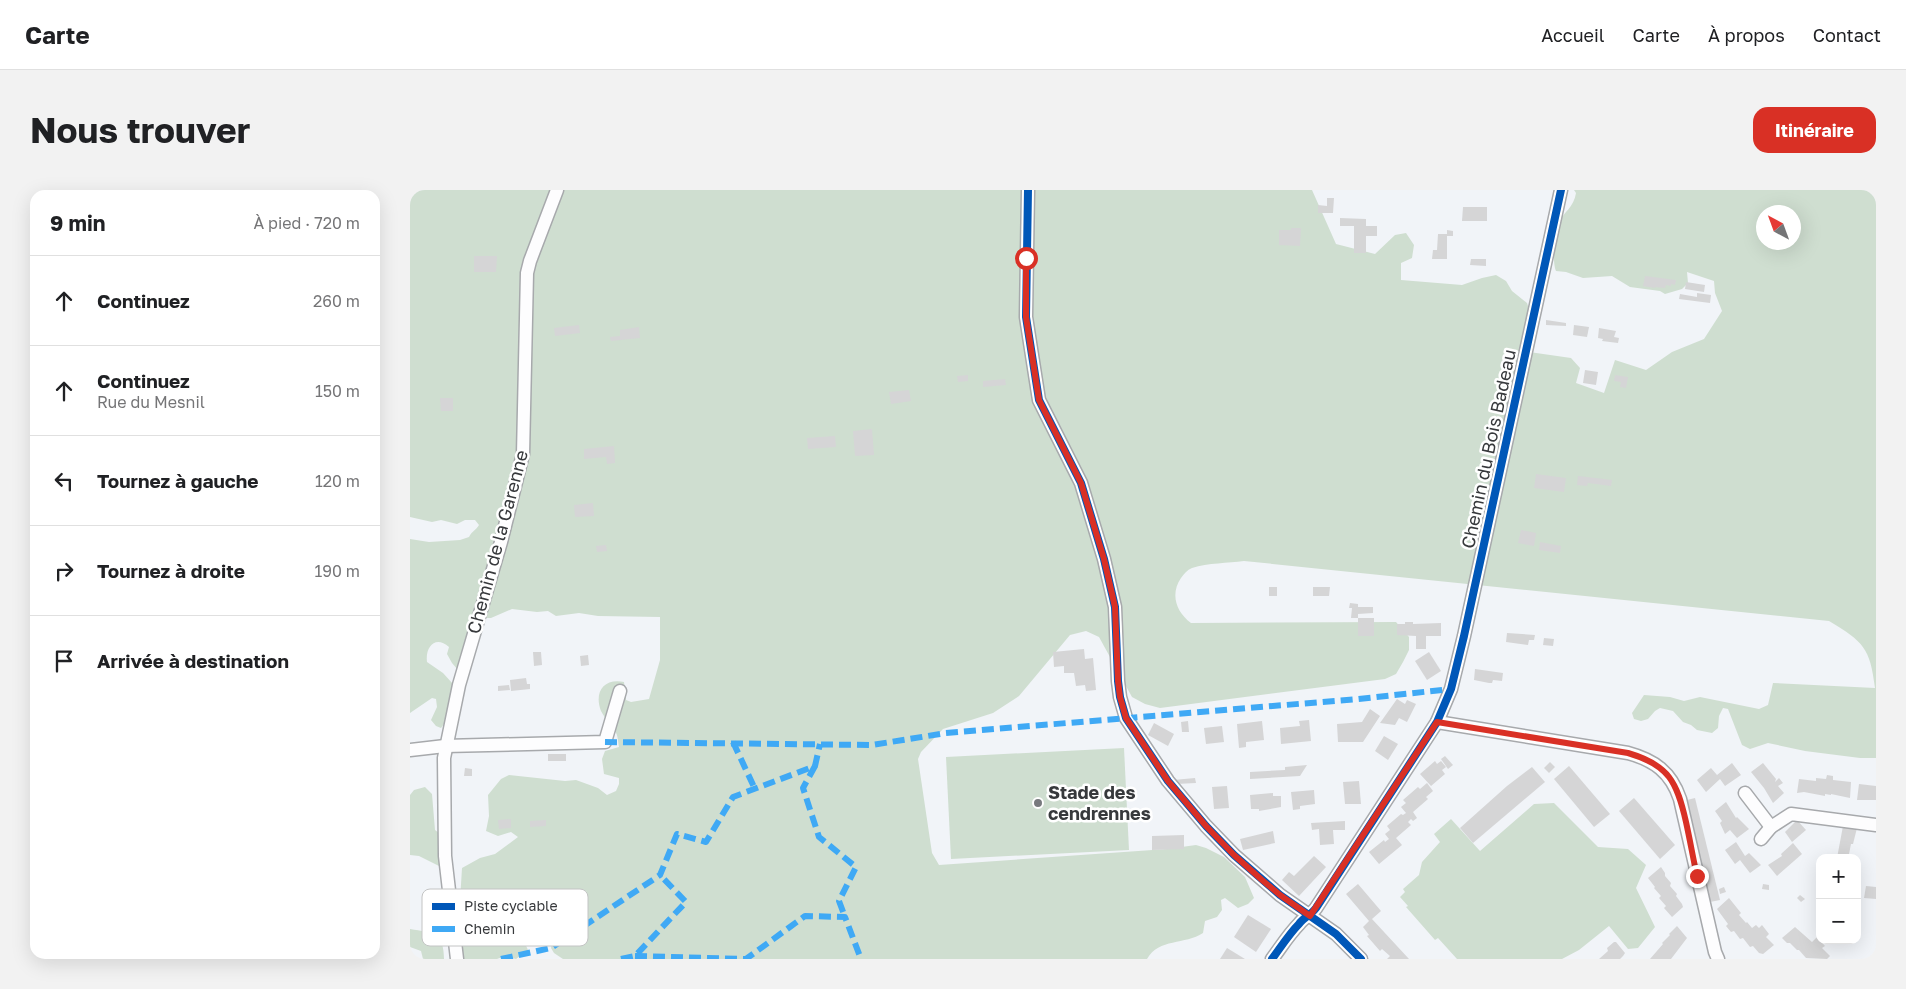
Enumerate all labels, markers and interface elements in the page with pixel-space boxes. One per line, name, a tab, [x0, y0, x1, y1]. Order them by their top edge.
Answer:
text: Carte	[25, 20, 90, 49]
text: Accueil	[1541, 24, 1605, 46]
text: Carte	[1633, 24, 1680, 46]
text: À propos	[1708, 24, 1785, 46]
text: Contact	[1813, 24, 1881, 46]
button: Itinéraire	[1753, 107, 1876, 153]
text: Nous trouver	[30, 109, 250, 151]
north arrow	[1756, 205, 1801, 250]
text: 9 min	[50, 210, 105, 236]
text: À pied · 720 m	[253, 213, 360, 233]
route start	[1015, 247, 1038, 270]
icon: ahead	[50, 287, 78, 315]
text: Continuez	[97, 289, 190, 312]
text: 260 m	[313, 291, 360, 311]
street label: Chemin du Bois Badeau	[1456, 347, 1520, 550]
text: Continuez	[97, 369, 190, 392]
icon: ahead	[50, 377, 78, 405]
text: 150 m	[315, 381, 360, 401]
text: Rue du Mesnil	[97, 392, 205, 412]
street label: Chemin de la Garenne	[462, 448, 532, 636]
icon: left	[50, 467, 78, 495]
text: Tournez à gauche	[97, 469, 258, 492]
text: 120 m	[315, 471, 360, 491]
icon: right	[50, 557, 78, 585]
text: Tournez à droite	[97, 559, 245, 582]
text: 190 m	[314, 561, 360, 581]
icon: arrive	[50, 647, 78, 675]
text: Arrivée à destination	[97, 649, 289, 672]
place label: Stade des cendrennes	[1048, 781, 1151, 824]
marker: Stade des cendrennes	[1032, 797, 1044, 809]
map controls	[1816, 854, 1861, 944]
button: +	[1816, 854, 1861, 899]
route end	[1686, 865, 1709, 888]
legend	[422, 889, 588, 946]
text: Piste cyclable	[464, 897, 558, 914]
button: −	[1816, 899, 1861, 944]
text: Chemin	[464, 920, 515, 937]

